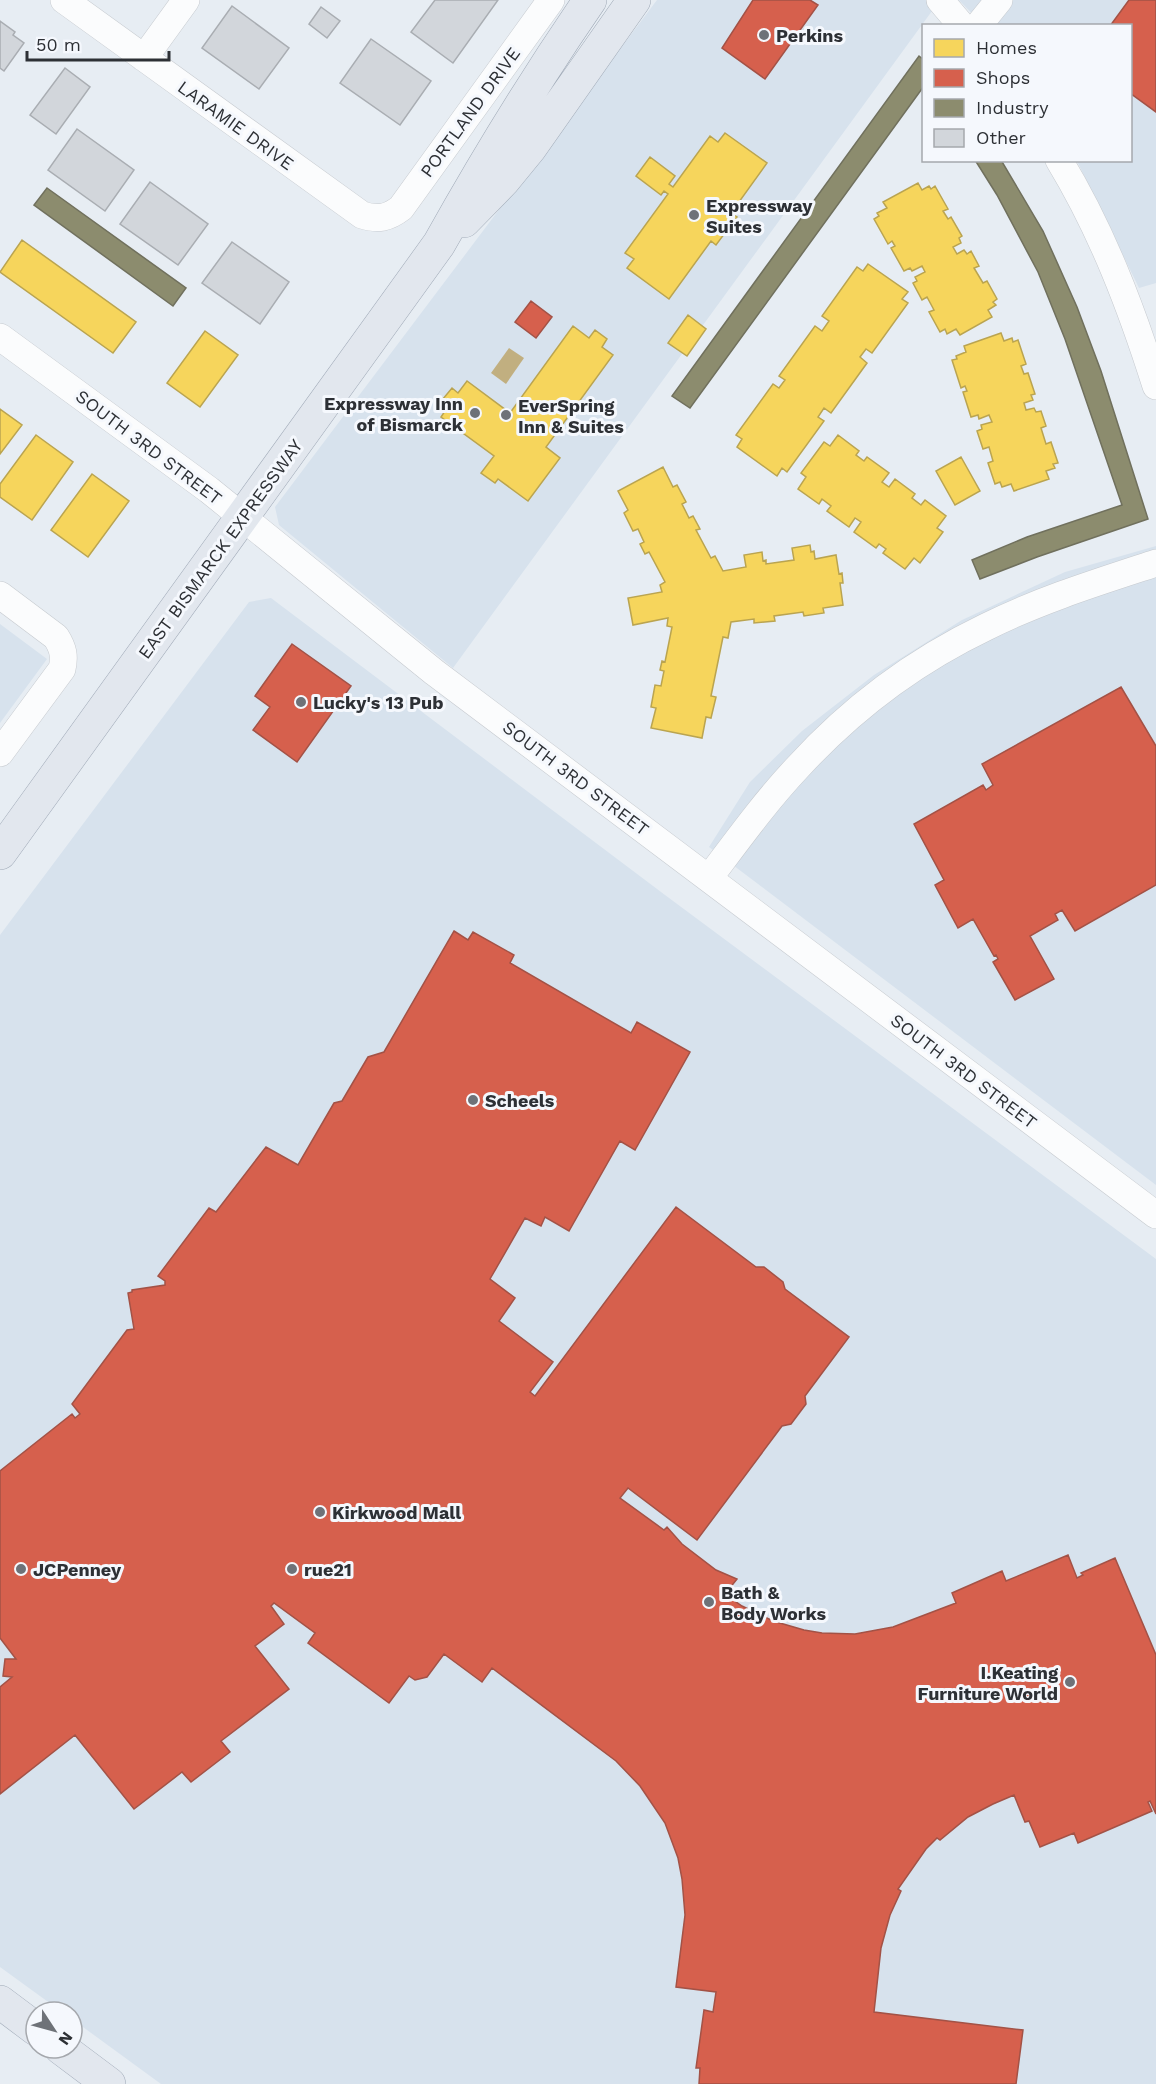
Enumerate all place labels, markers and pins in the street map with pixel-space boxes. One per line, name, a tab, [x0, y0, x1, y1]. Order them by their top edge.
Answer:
place label: Perkins	[776, 25, 843, 46]
marker: Perkins	[757, 28, 771, 42]
place label: Expressway Suites	[706, 195, 813, 237]
marker: Expressway Suites	[687, 208, 701, 222]
place label: Expressway Inn of Bismarck	[324, 393, 464, 435]
place label: EverSpring Inn & Suites	[518, 395, 624, 437]
marker: Expressway Inn of Bismarck	[468, 406, 482, 420]
marker: EverSpring Inn & Suites	[499, 408, 513, 422]
place label: Lucky's 13 Pub	[313, 692, 443, 713]
marker: Lucky's 13 Pub	[294, 695, 308, 709]
place label: Scheels	[485, 1090, 555, 1111]
marker: Scheels	[466, 1093, 480, 1107]
place label: Kirkwood Mall	[332, 1502, 461, 1523]
marker: Kirkwood Mall	[313, 1505, 327, 1519]
place label: JCPenney	[33, 1559, 122, 1580]
place label: rue21	[304, 1559, 352, 1580]
marker: JCPenney	[14, 1562, 28, 1576]
marker: rue21	[285, 1562, 299, 1576]
place label: Bath & Body Works	[721, 1582, 827, 1624]
marker: Bath & Body Works	[702, 1595, 716, 1609]
place label: I.Keating Furniture World	[917, 1662, 1059, 1704]
marker: I.Keating Furniture World	[1063, 1675, 1077, 1689]

